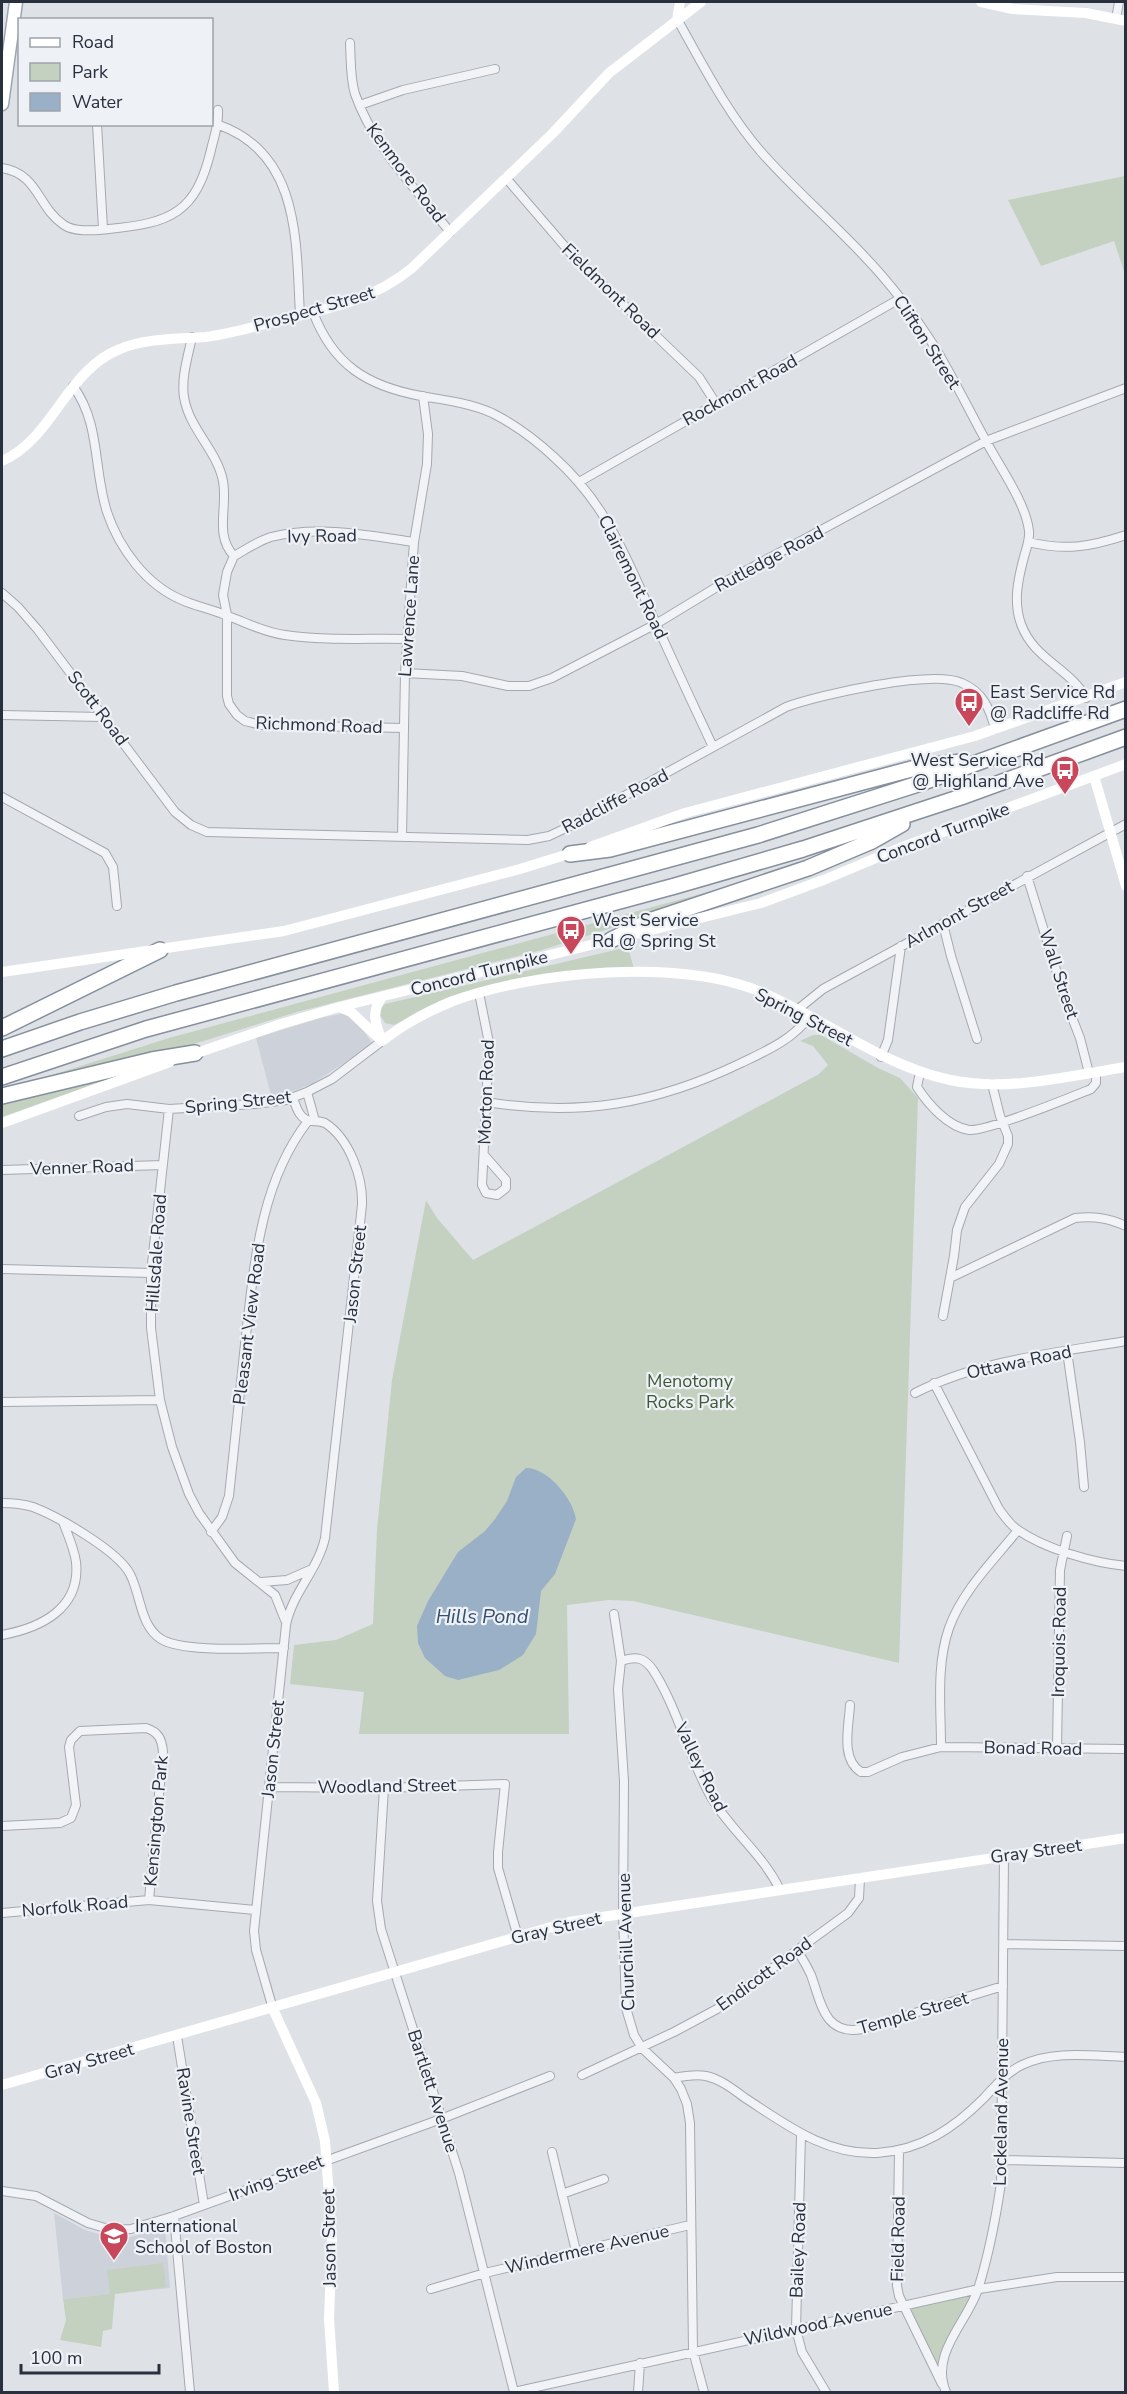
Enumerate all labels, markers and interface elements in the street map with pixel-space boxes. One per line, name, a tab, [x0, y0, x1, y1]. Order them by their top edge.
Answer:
legend	[18, 18, 213, 126]
text: Road	[72, 30, 114, 54]
text: Park	[72, 60, 109, 84]
text: Water	[72, 90, 123, 114]
street label: Kenmore Road	[361, 118, 451, 228]
street label: Fieldmont Road	[557, 238, 665, 344]
street label: Prospect Street	[251, 280, 378, 338]
street label: Clifton Street	[888, 290, 967, 394]
street label: Rockmont Road	[678, 349, 802, 431]
street label: Clairemont Road	[593, 511, 673, 643]
street label: Rutledge Road	[710, 520, 828, 598]
street label: Ivy Road	[287, 523, 357, 549]
street label: Lawrence Lane	[393, 554, 425, 678]
street label: Scott Road	[62, 666, 134, 750]
place label: East Service Rd @ Radcliffe Rd	[990, 680, 1115, 725]
bus stop icon: East Service Rd @ Radcliffe Rd	[953, 686, 985, 728]
street label: Richmond Road	[255, 711, 383, 739]
place label: West Service Rd @ Highland Ave	[910, 748, 1044, 793]
bus stop icon: West Service Rd @ Highland Ave	[1049, 754, 1081, 796]
street label: Radcliffe Road	[558, 763, 672, 839]
street label: Concord Turnpike	[873, 797, 1013, 869]
street label: Arlmont Street	[900, 874, 1018, 954]
place label: West Service Rd @ Spring St	[592, 908, 716, 953]
bus stop icon: West Service Rd @ Spring St	[555, 914, 587, 956]
street label: Wall Street	[1033, 926, 1085, 1022]
street label: Concord Turnpike	[408, 944, 550, 1002]
street label: Spring Street	[751, 982, 858, 1052]
street label: Morton Road	[472, 1039, 500, 1145]
street label: Spring Street	[184, 1084, 293, 1120]
street label: Venner Road	[29, 1153, 134, 1181]
street label: Hillsdale Road	[140, 1193, 172, 1313]
street label: Jason Street	[338, 1223, 372, 1325]
street label: Pleasant View Road	[227, 1242, 271, 1406]
street label: Ottawa Road	[964, 1339, 1074, 1385]
park label: Menotomy Rocks Park	[646, 1369, 735, 1414]
street label: Iroquois Road	[1046, 1586, 1072, 1698]
water label: Hills Pond	[436, 1603, 529, 1630]
street label: Jason Street	[256, 1698, 290, 1800]
street label: Valley Road	[669, 1717, 733, 1816]
street label: Bonad Road	[983, 1735, 1083, 1761]
street label: Kensington Park	[138, 1753, 174, 1888]
street label: Woodland Street	[318, 1773, 457, 1799]
street label: Gray Street	[989, 1833, 1084, 1869]
street label: Churchill Avenue	[612, 1873, 640, 2011]
street label: Norfolk Road	[21, 1889, 129, 1923]
street label: Gray Street	[509, 1906, 604, 1950]
street label: Endicott Road	[712, 1931, 816, 2017]
street label: Temple Street	[855, 1986, 972, 2040]
street label: Bartlett Avenue	[402, 2026, 464, 2156]
street label: Gray Street	[42, 2037, 137, 2085]
street label: Lockeland Avenue	[988, 2038, 1014, 2186]
street label: Ravine Street	[171, 2066, 211, 2177]
street label: Irving Street	[225, 2149, 327, 2207]
street label: Jason Street	[316, 2188, 342, 2288]
street label: Field Road	[885, 2196, 911, 2282]
street label: Bailey Road	[784, 2201, 812, 2299]
place label: International School of Boston	[135, 2214, 272, 2259]
street label: Windermere Avenue	[503, 2218, 671, 2280]
school or university icon: International School of Boston	[98, 2220, 130, 2262]
street label: Wildwood Avenue	[742, 2297, 894, 2351]
scale bar	[21, 2337, 159, 2375]
text: 100 m	[30, 2346, 82, 2370]

